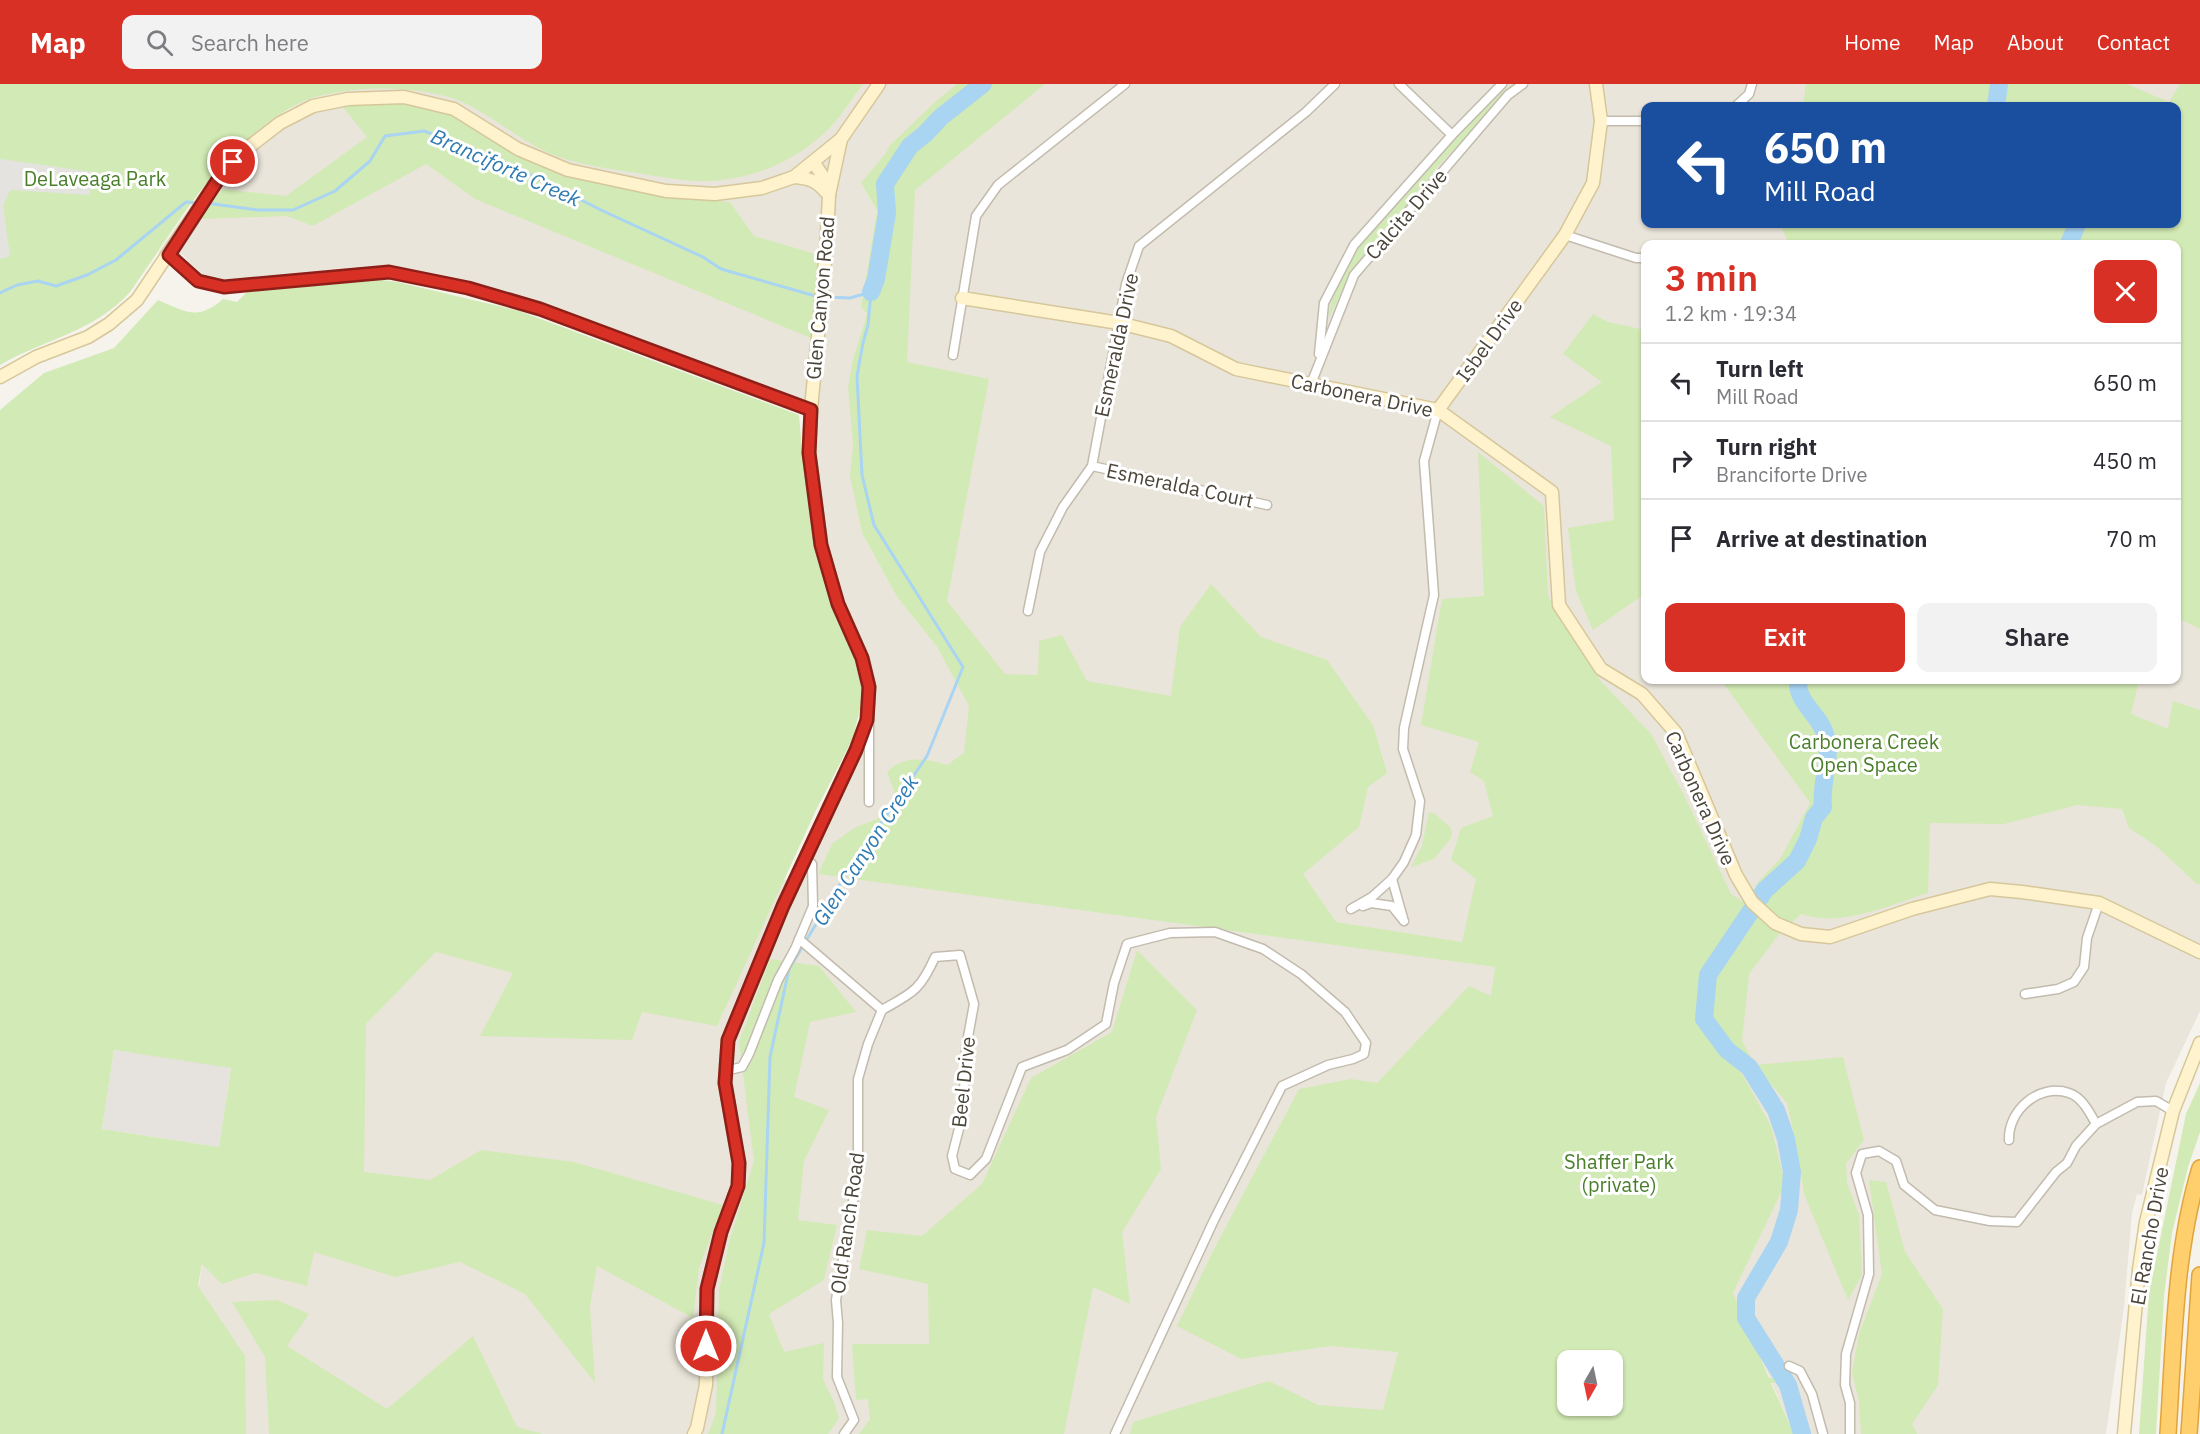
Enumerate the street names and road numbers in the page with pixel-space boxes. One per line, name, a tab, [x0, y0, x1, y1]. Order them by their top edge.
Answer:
street label: Calcita Drive	[1359, 163, 1453, 265]
street label: Glen Canyon Road	[799, 215, 841, 381]
street label: Esmeralda Drive	[1088, 270, 1144, 420]
street label: Isbel Drive	[1450, 293, 1528, 387]
street label: Carbonera Drive	[1288, 367, 1436, 423]
street label: Esmeralda Court	[1104, 456, 1256, 514]
street label: Carbonera Drive	[1659, 726, 1743, 870]
street label: Beel Drive	[945, 1035, 981, 1129]
street label: Old Ranch Road	[824, 1150, 870, 1296]
street label: El Rancho Drive	[2124, 1165, 2174, 1307]

